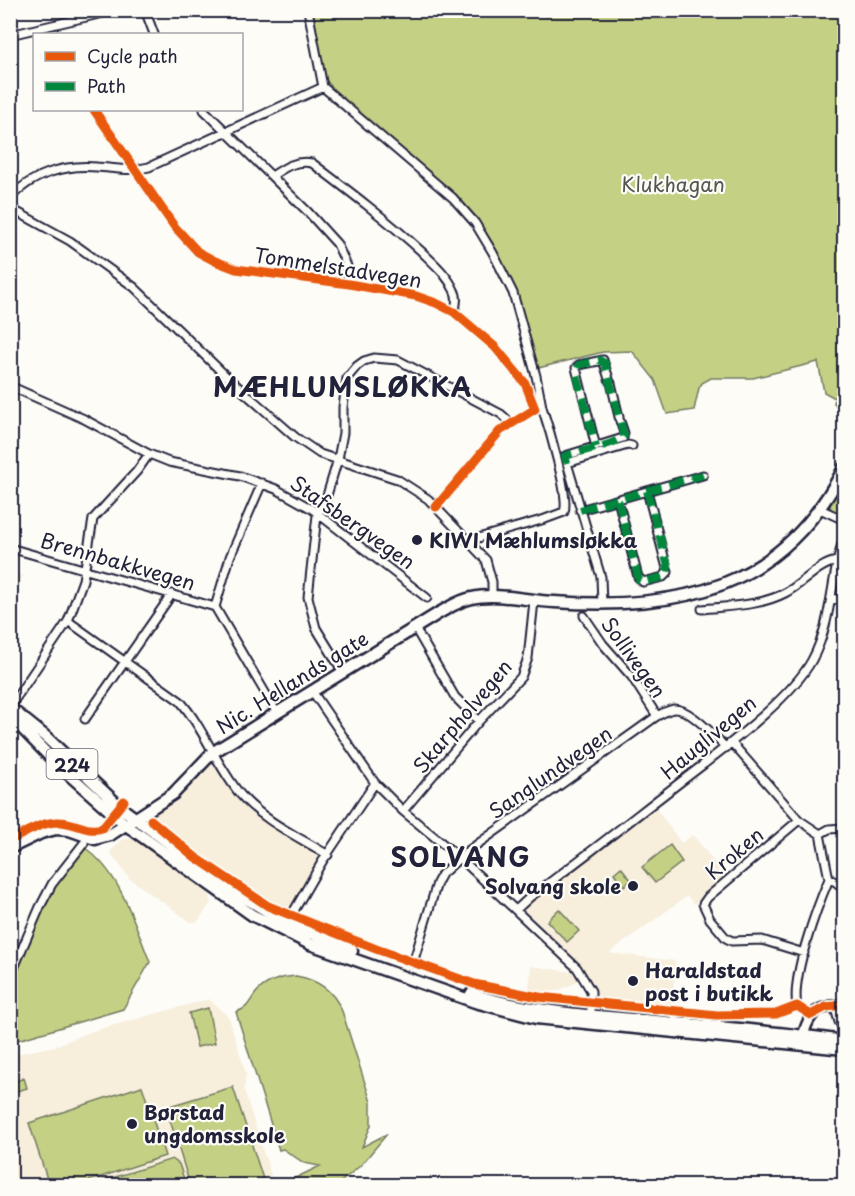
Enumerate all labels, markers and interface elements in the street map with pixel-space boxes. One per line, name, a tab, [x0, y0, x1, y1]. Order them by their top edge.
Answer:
legend	[33, 33, 243, 111]
text: Cycle path	[87, 42, 178, 69]
text: Path	[87, 72, 126, 99]
park label: Klukhagan	[621, 169, 725, 199]
street label: Tommelstadvegen	[252, 239, 424, 295]
district label: MÆHLUMSLØKKA	[213, 367, 473, 406]
street label: Stafsbergvegen	[284, 468, 422, 576]
street label: Brennbakkvegen	[37, 525, 199, 597]
place label: KIWI Mæhlumsløkka	[429, 525, 638, 555]
marker: KIWI Mæhlumsløkka	[410, 533, 424, 547]
street label: Sollivegen	[594, 610, 674, 704]
street label: Nic. Hellands gate	[210, 623, 374, 741]
street label: Skarpholvegen	[405, 653, 519, 779]
street label: Hauglivegen	[654, 688, 762, 786]
street label: Sanglundvegen	[482, 718, 618, 826]
road number: 224	[46, 749, 98, 779]
street label: Kroken	[698, 820, 770, 886]
district label: SOLVANG	[391, 837, 531, 876]
place label: Solvang skole	[485, 871, 621, 901]
marker: Solvang skole	[626, 879, 640, 893]
place label: Haraldstad post i butikk	[645, 955, 773, 1008]
marker: Haraldstad post i butikk	[626, 974, 640, 988]
place label: Børstad ungdomsskole	[144, 1097, 285, 1150]
marker: Børstad ungdomsskole	[125, 1117, 139, 1131]

